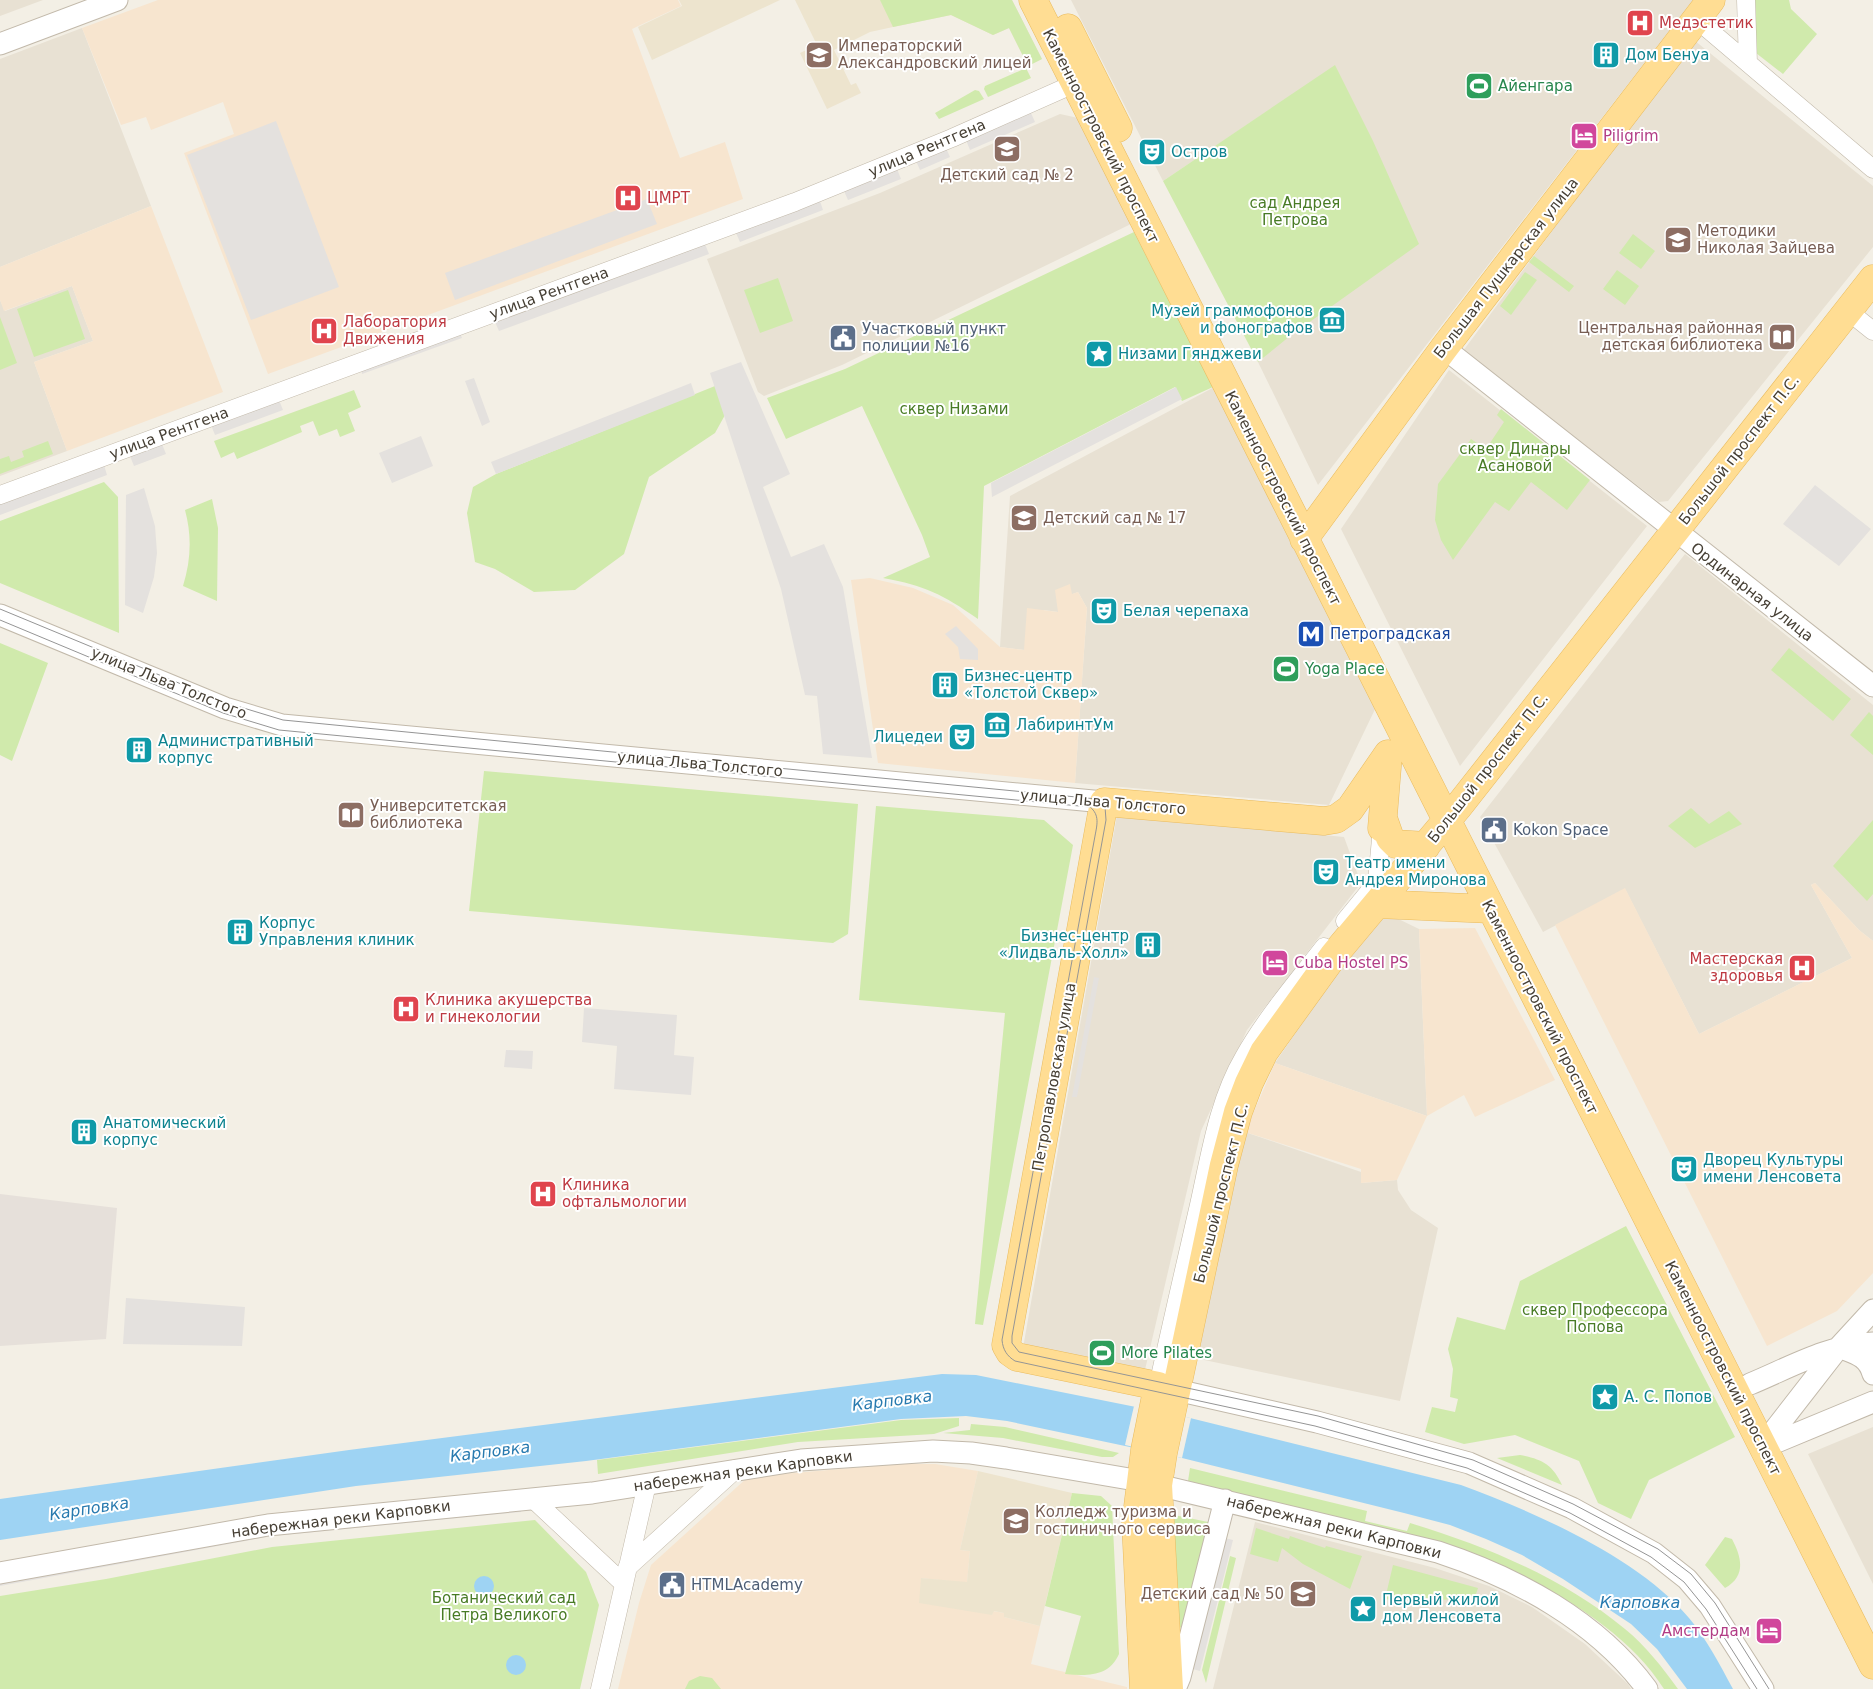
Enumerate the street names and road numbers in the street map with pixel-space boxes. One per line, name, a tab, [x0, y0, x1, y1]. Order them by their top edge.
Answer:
street label: Каменноостровский проспект	[1039, 26, 1163, 246]
street label: улица Рентгена	[866, 115, 988, 181]
street label: Большая Пушкарская улица	[1430, 174, 1582, 362]
street label: улица Рентгена	[487, 263, 611, 323]
street label: Большой проспект П.С.	[1675, 372, 1803, 528]
street label: Каменноостровский проспект	[1221, 388, 1345, 608]
street label: улица Рентгена	[107, 403, 231, 463]
street label: Ординарная улица	[1687, 539, 1817, 645]
street label: улица Льва Толстого	[88, 643, 250, 723]
street label: Большой проспект П.С.	[1424, 690, 1552, 846]
street label: улица Льва Толстого	[616, 748, 784, 780]
street label: улица Льва Толстого	[1019, 786, 1187, 818]
street label: Каменноостровский проспект	[1478, 897, 1602, 1117]
street label: Петропавловская улица	[1029, 981, 1079, 1173]
street label: Большой проспект П.С.	[1190, 1101, 1252, 1285]
street label: Каменноостровский проспект	[1661, 1258, 1785, 1478]
street label: набережная реки Карповки	[632, 1447, 854, 1495]
street label: набережная реки Карповки	[1225, 1492, 1443, 1562]
street label: набережная реки Карповки	[230, 1497, 452, 1541]

